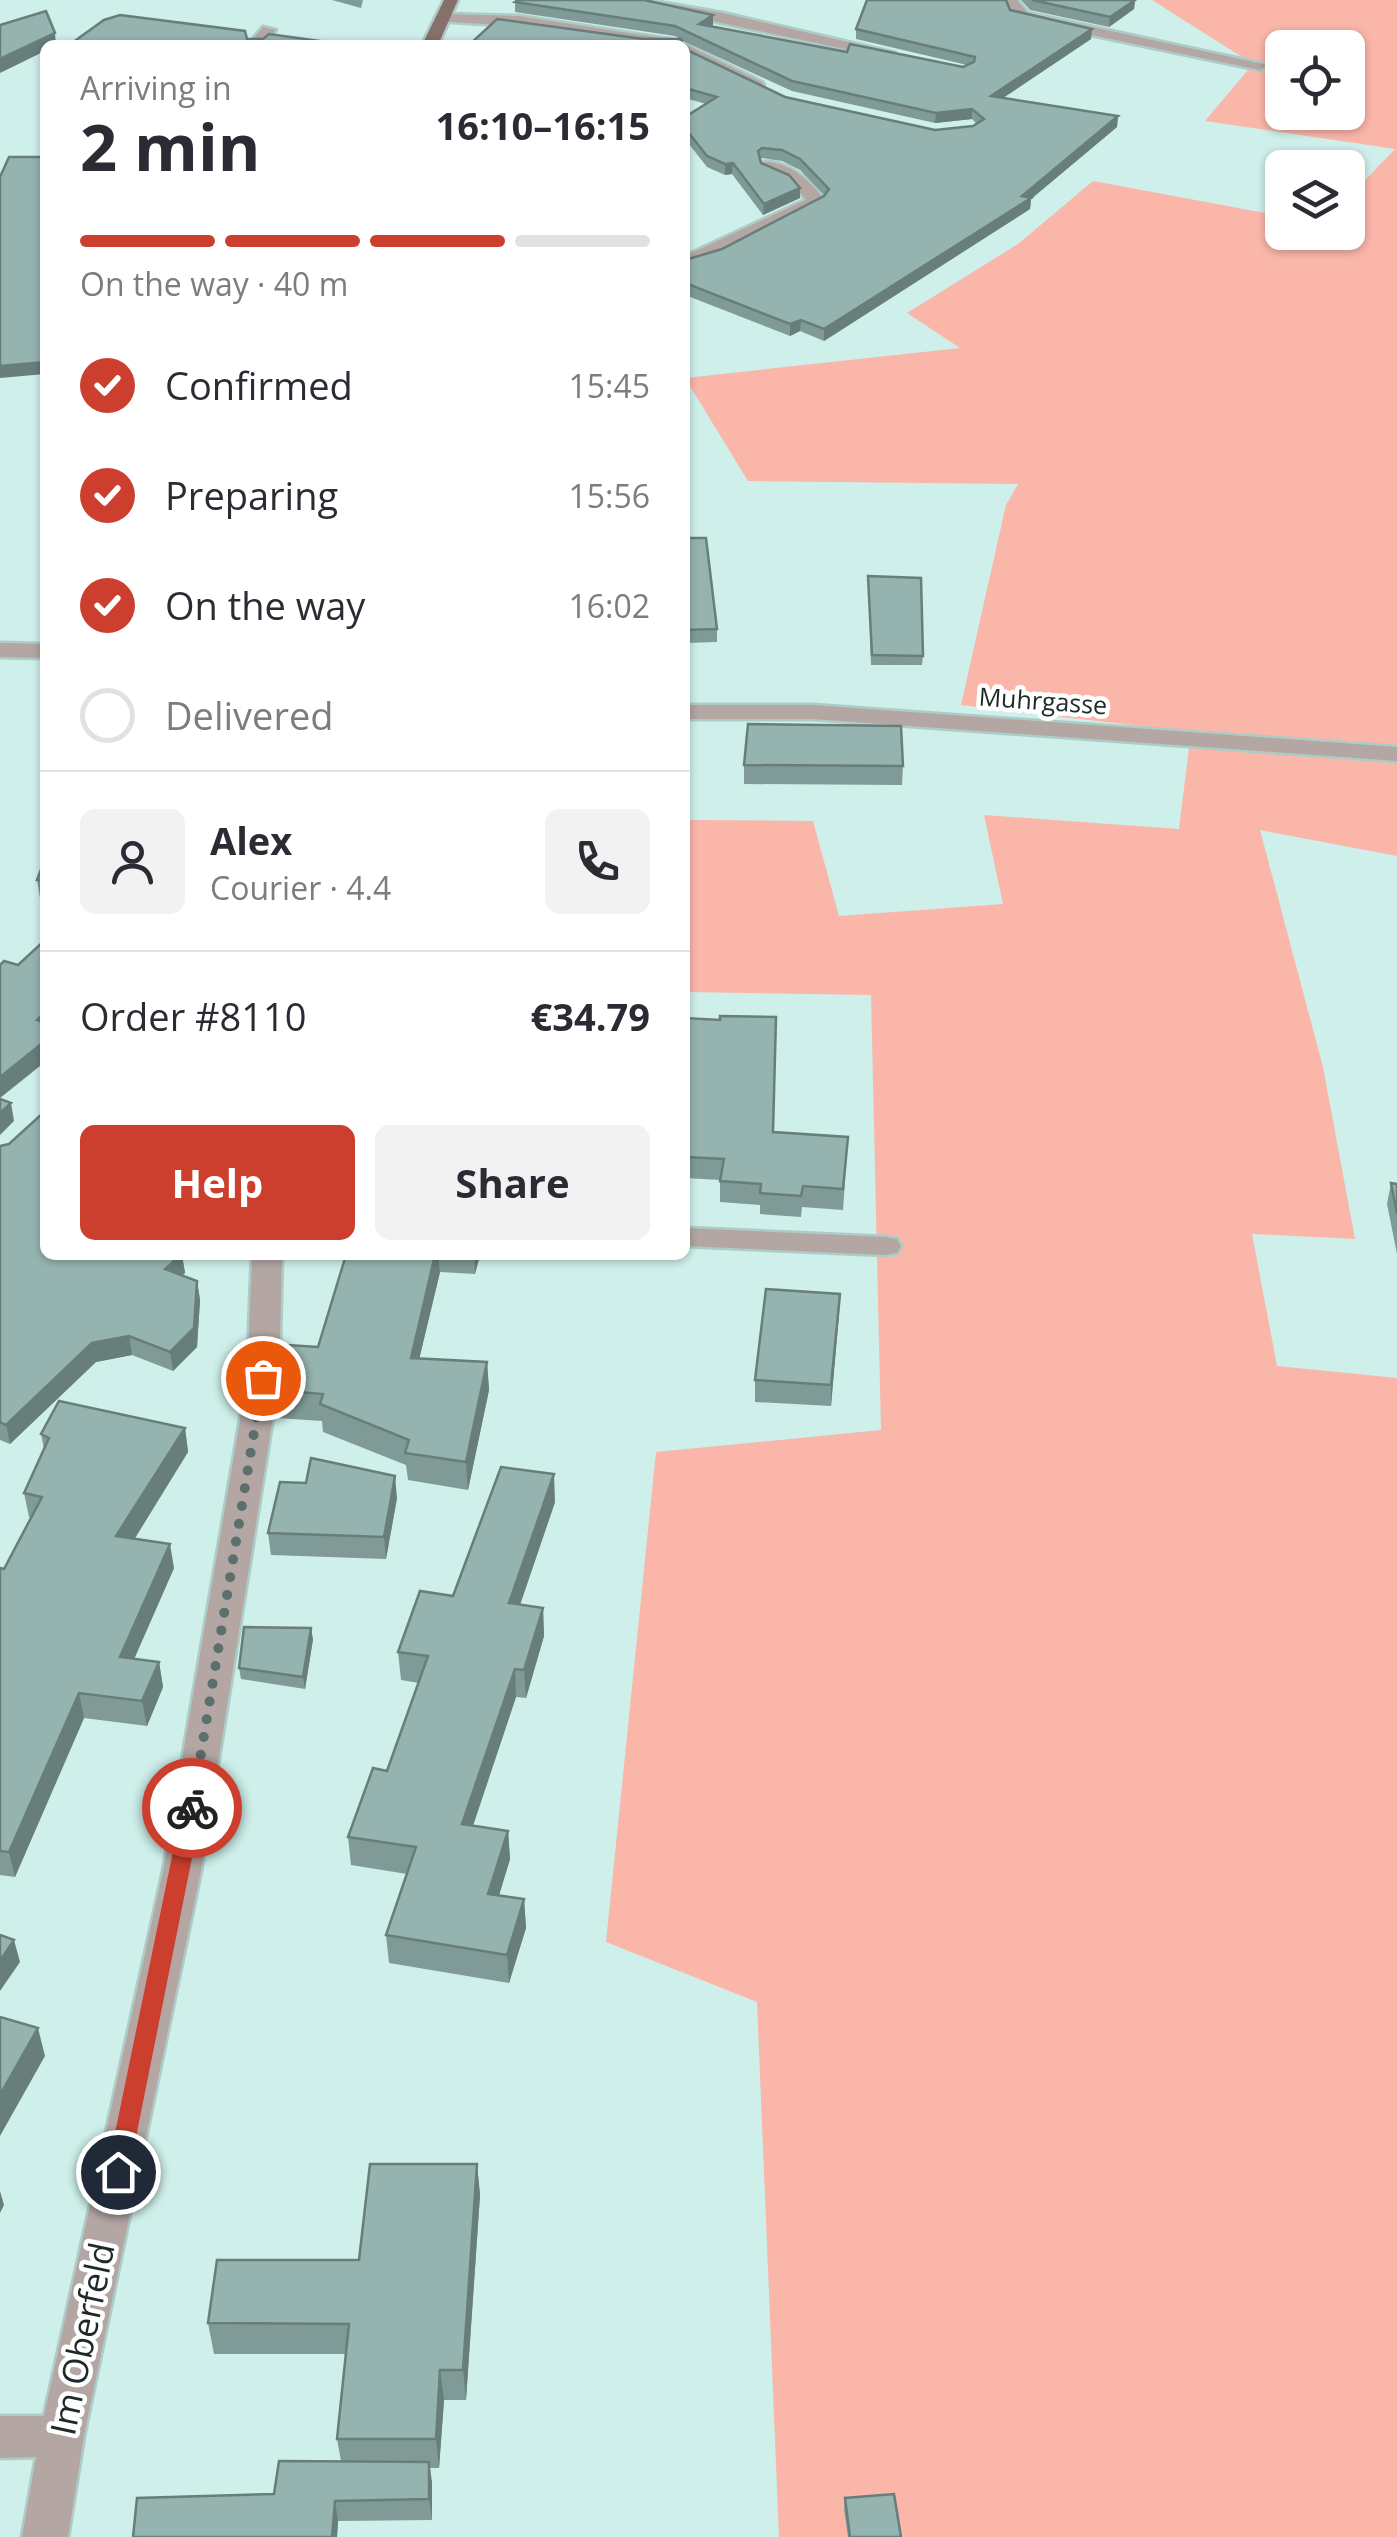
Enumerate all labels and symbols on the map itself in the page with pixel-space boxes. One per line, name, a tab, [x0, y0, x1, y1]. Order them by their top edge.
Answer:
street label: Muhrgasse	[978, 679, 1108, 721]
pin	[221, 1336, 306, 1421]
courier	[142, 1758, 242, 1858]
pin	[76, 2130, 161, 2215]
street label: Im Oberfeld	[38, 2238, 125, 2439]

